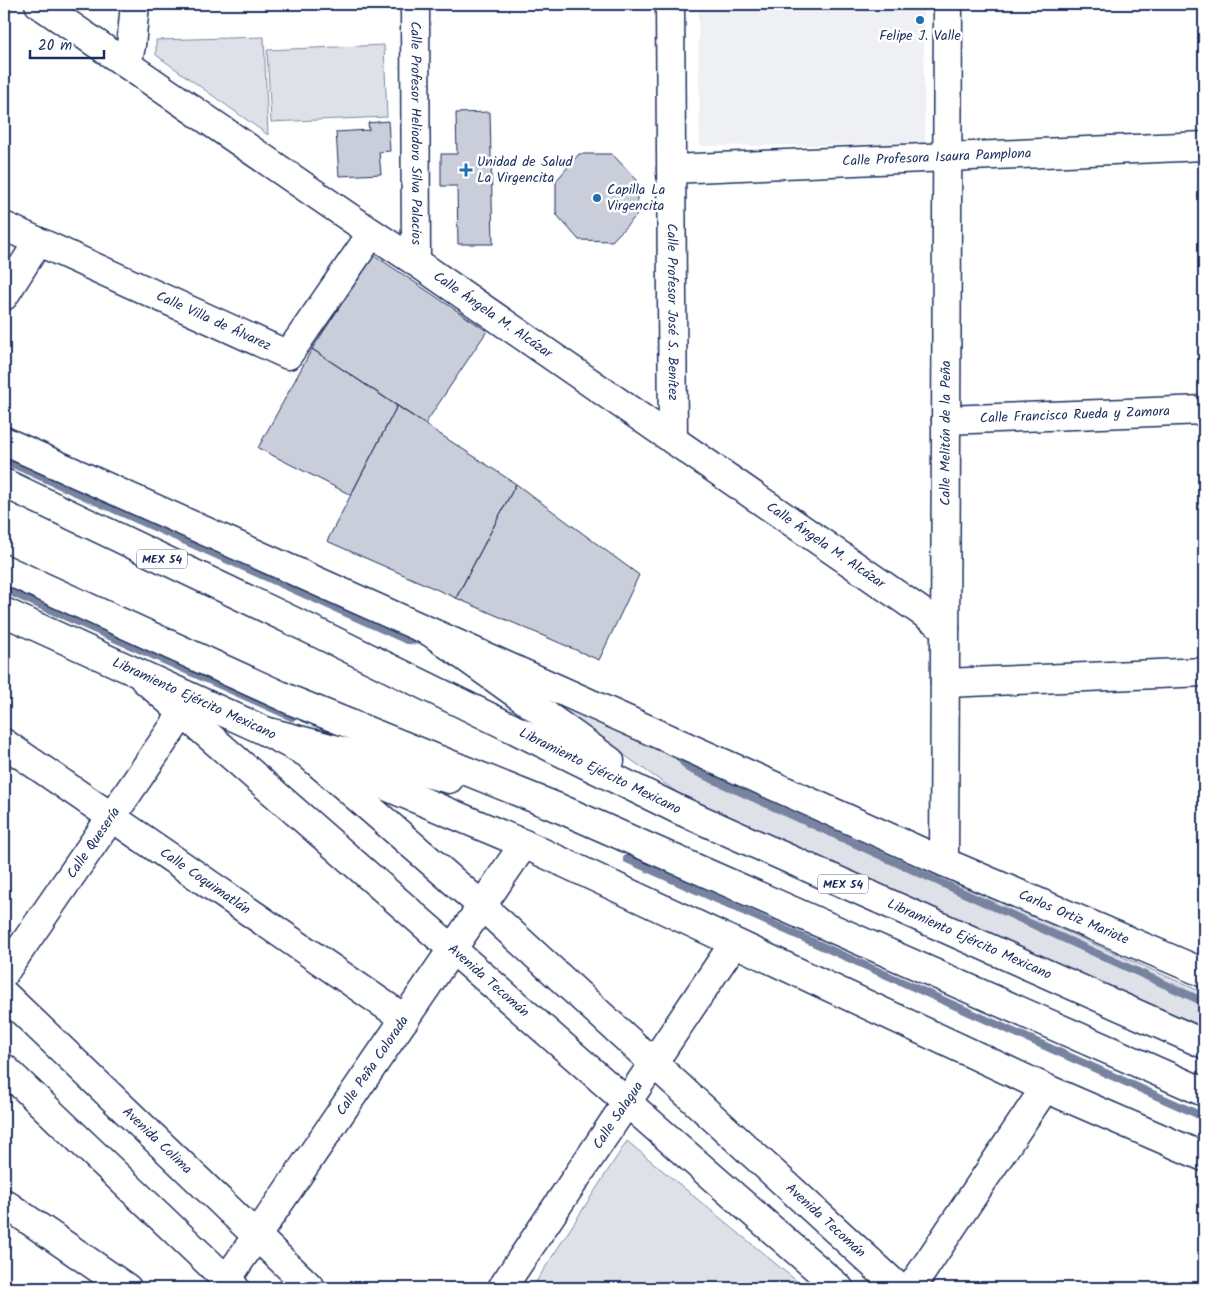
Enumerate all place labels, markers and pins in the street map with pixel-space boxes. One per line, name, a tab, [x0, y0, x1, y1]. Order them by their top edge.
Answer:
marker: Felipe J. Valle	[914, 14, 926, 26]
place label: Felipe J. Valle	[879, 25, 962, 47]
place label: Unidad de Salud La Virgencita	[477, 151, 573, 189]
marker: Unidad de Salud La Virgencita	[459, 163, 473, 177]
place label: Capilla La Virgencita	[607, 179, 665, 217]
marker: Capilla La Virgencita	[591, 192, 603, 204]

